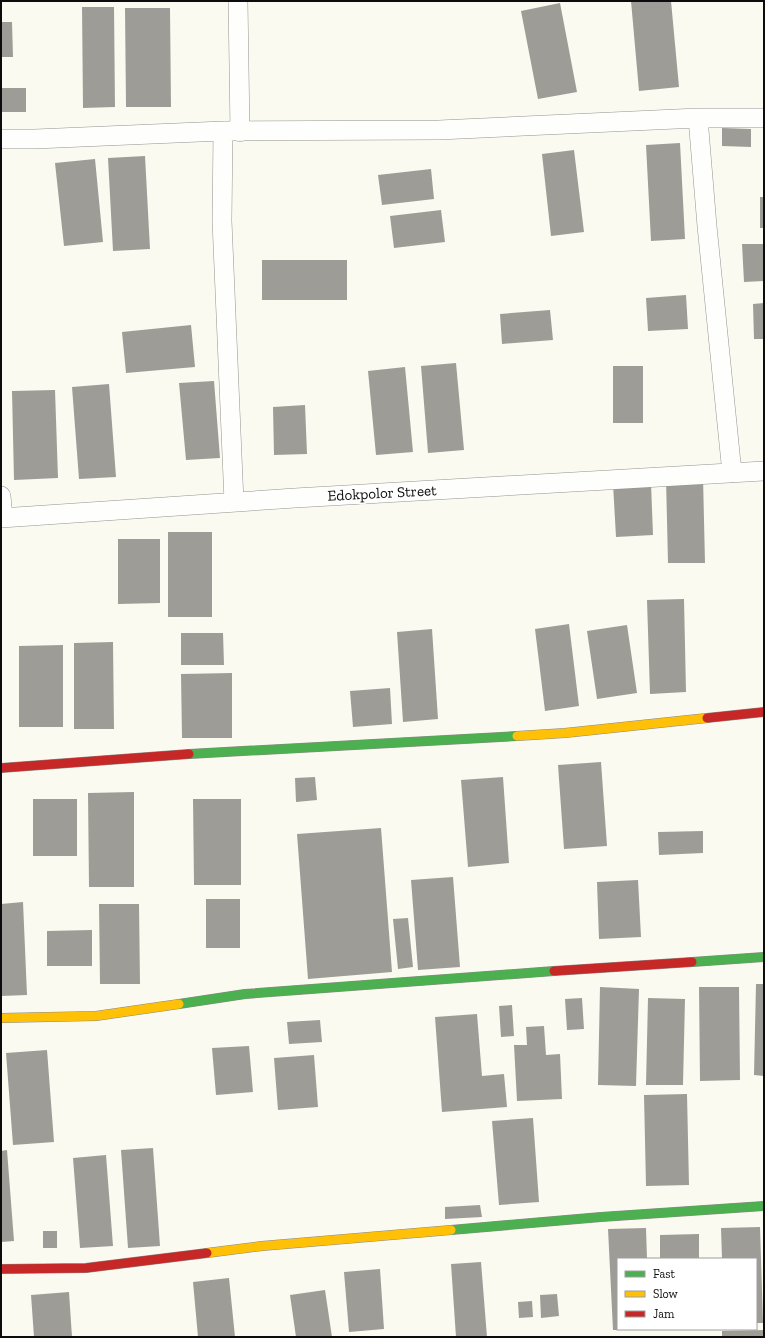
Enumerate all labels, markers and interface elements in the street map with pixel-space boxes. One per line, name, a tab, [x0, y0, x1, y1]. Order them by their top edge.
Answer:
street label: Edokpolor Street	[327, 481, 437, 505]
legend	[617, 1258, 757, 1330]
text: Fast	[653, 1267, 676, 1281]
text: Slow	[653, 1287, 679, 1301]
text: Jam	[653, 1307, 675, 1321]

